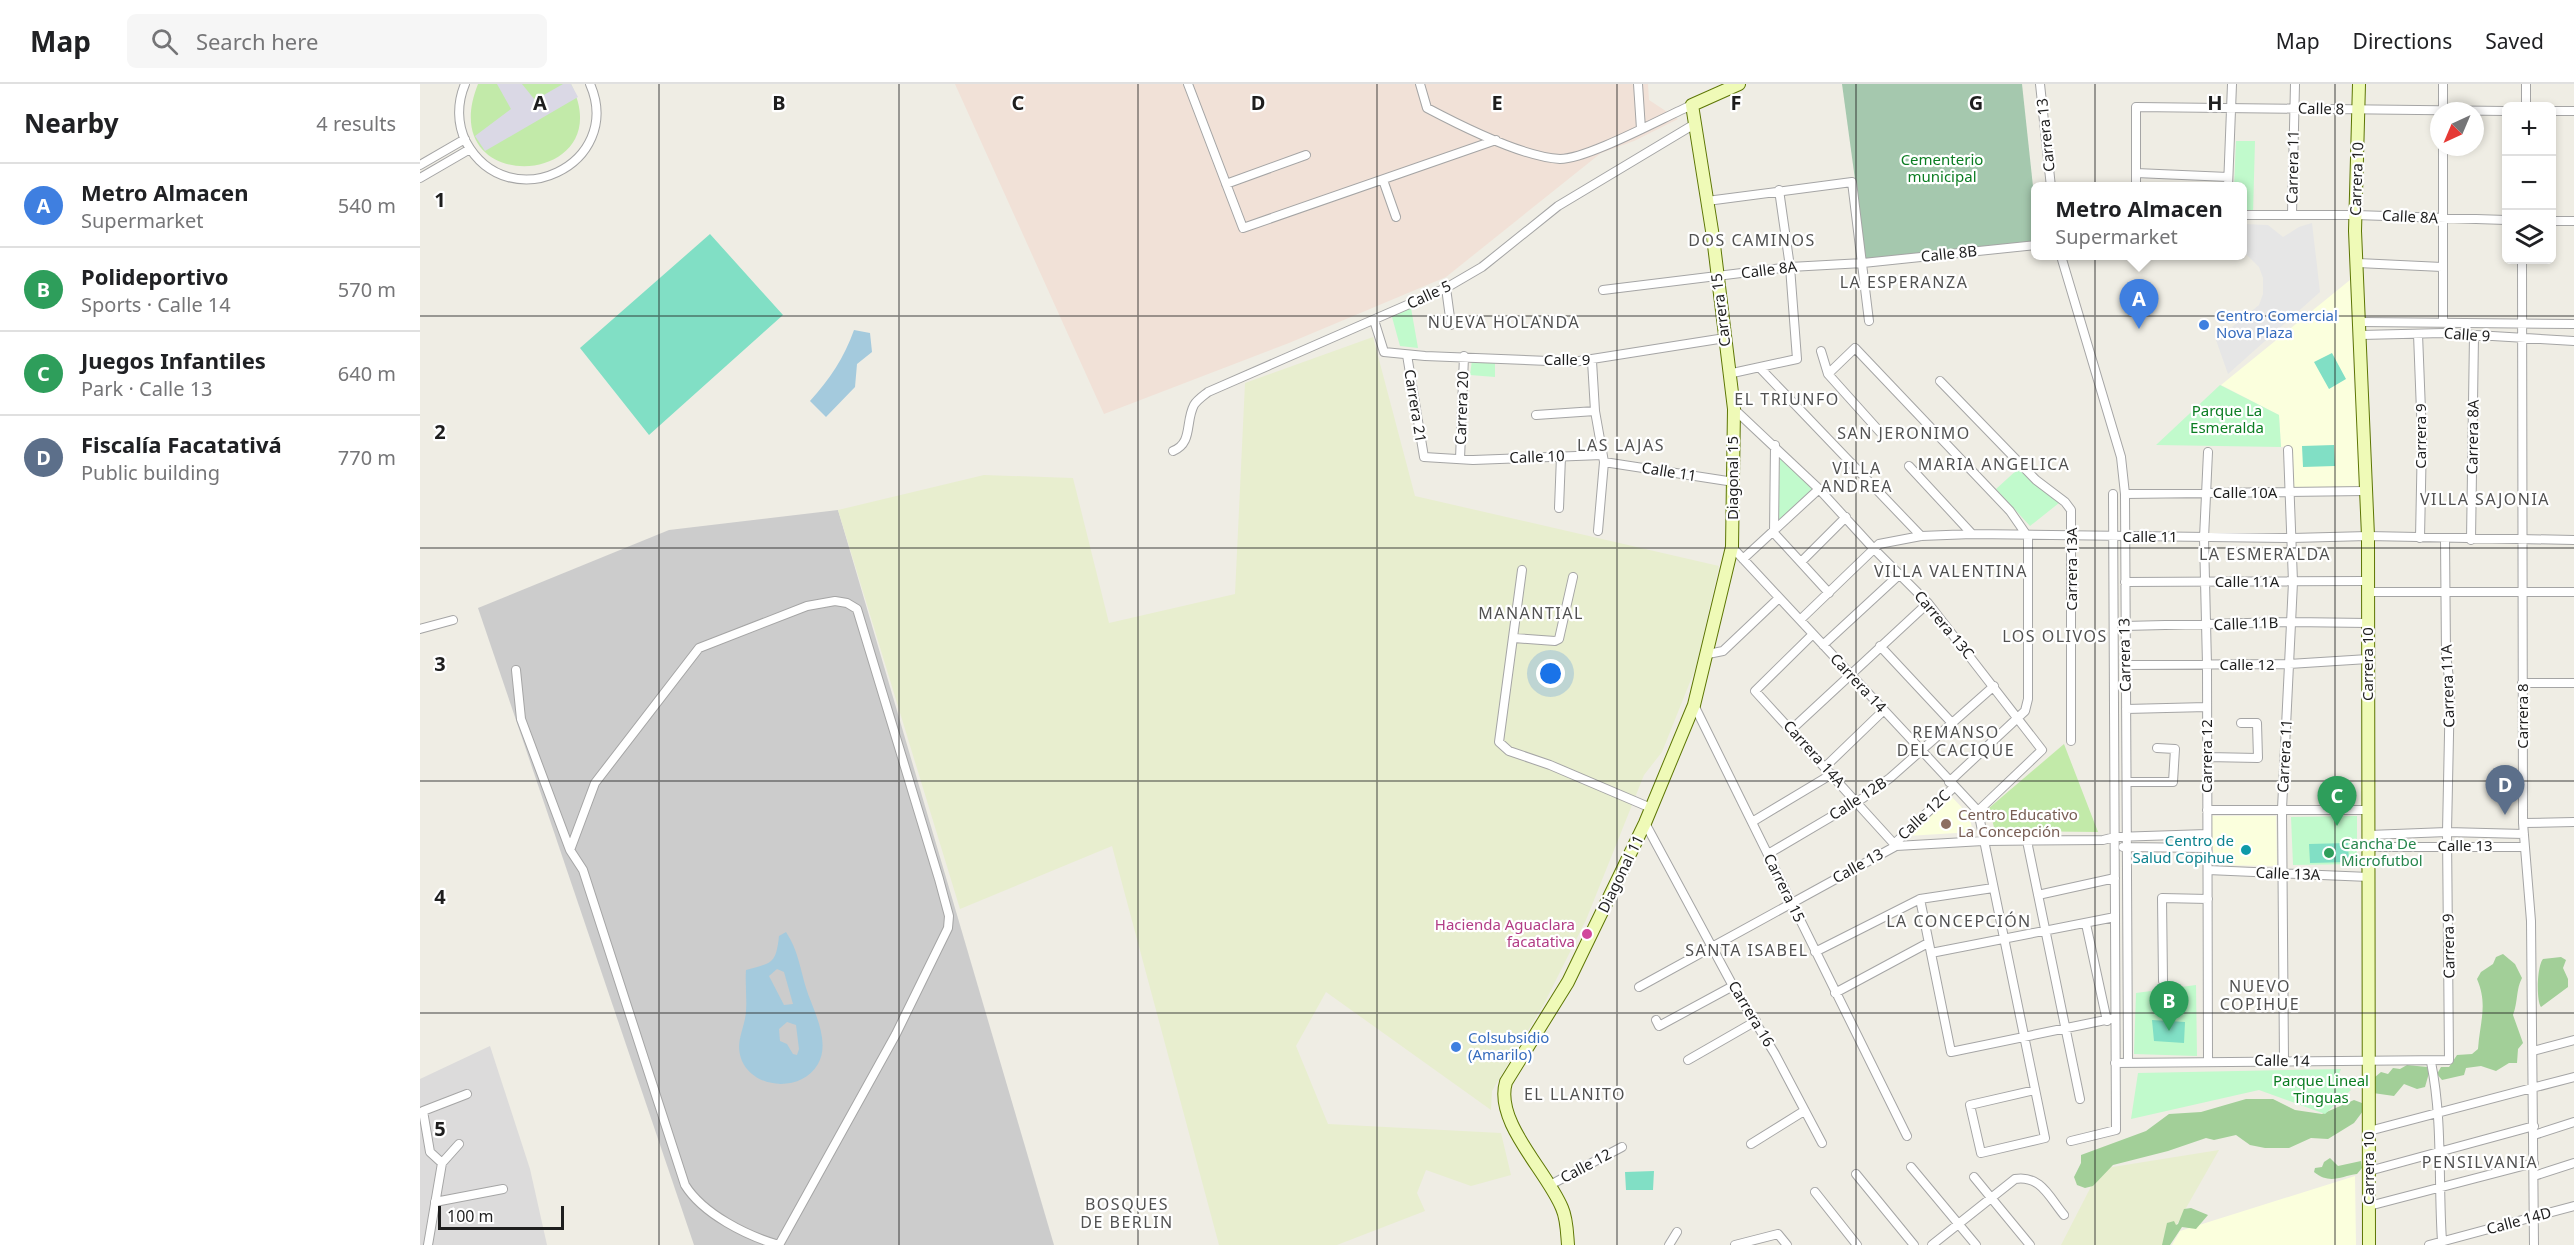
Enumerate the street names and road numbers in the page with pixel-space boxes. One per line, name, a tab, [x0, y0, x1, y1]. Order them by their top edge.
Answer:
street label: Carrera 13	[2031, 97, 2059, 173]
street label: Calle 8	[2298, 98, 2344, 118]
street label: Carrera 11	[2281, 130, 2303, 204]
street label: Carrera 10	[2345, 142, 2367, 216]
street label: Calle 8A	[2381, 205, 2439, 227]
street label: Calle 8B	[1920, 240, 1978, 266]
street label: Calle 8A	[1740, 256, 1798, 282]
street label: Carrera 15	[1706, 272, 1734, 348]
street label: Calle 5	[1403, 275, 1454, 313]
street label: Calle 9	[2443, 322, 2491, 346]
street label: Calle 9	[1544, 349, 1590, 369]
street label: Carrera 21	[1400, 368, 1432, 444]
street label: Carrera 20	[1450, 371, 1472, 445]
street label: Carrera 8A	[2461, 399, 2483, 475]
street label: Carrera 9	[2410, 403, 2430, 469]
street label: Diagonal 15	[1722, 436, 1742, 520]
street label: Calle 10	[1509, 445, 1565, 467]
street label: Calle 11	[1640, 457, 1698, 485]
street label: Calle 10A	[2213, 482, 2278, 502]
street label: Calle 11	[2122, 526, 2178, 546]
street label: Carrera 13A	[2061, 527, 2081, 611]
street label: Calle 11A	[2215, 571, 2280, 591]
street label: Carrera 13C	[1910, 586, 1980, 663]
street label: Calle 11B	[2213, 612, 2279, 634]
street label: Carrera 13	[2113, 618, 2135, 692]
street label: Carrera 10	[2357, 627, 2377, 701]
street label: Carrera 11A	[2436, 644, 2458, 728]
street label: Carrera 14	[1826, 649, 1891, 716]
street label: Calle 12	[2219, 654, 2275, 674]
street label: Carrera 8	[2512, 683, 2532, 749]
street label: Carrera 14A	[1779, 716, 1850, 791]
street label: Carrera 12	[2196, 719, 2216, 793]
street label: Carrera 11	[2272, 719, 2296, 793]
street label: Calle 12B	[1825, 772, 1890, 824]
street label: Calle 12C	[1893, 785, 1954, 844]
street label: Diagonal 11	[1593, 831, 1648, 916]
street label: Calle 13	[2437, 835, 2493, 855]
street label: Calle 13	[1829, 843, 1886, 887]
street label: Carrera 15	[1760, 850, 1810, 925]
street label: Calle 13A	[2255, 862, 2321, 884]
street label: Carrera 9	[2437, 913, 2459, 979]
street label: Carrera 16	[1724, 977, 1779, 1050]
street label: Calle 14	[2254, 1050, 2310, 1070]
street label: Carrera 10	[2358, 1131, 2378, 1205]
street label: Calle 12	[1556, 1143, 1615, 1187]
street label: Calle 14D	[2484, 1202, 2553, 1238]

